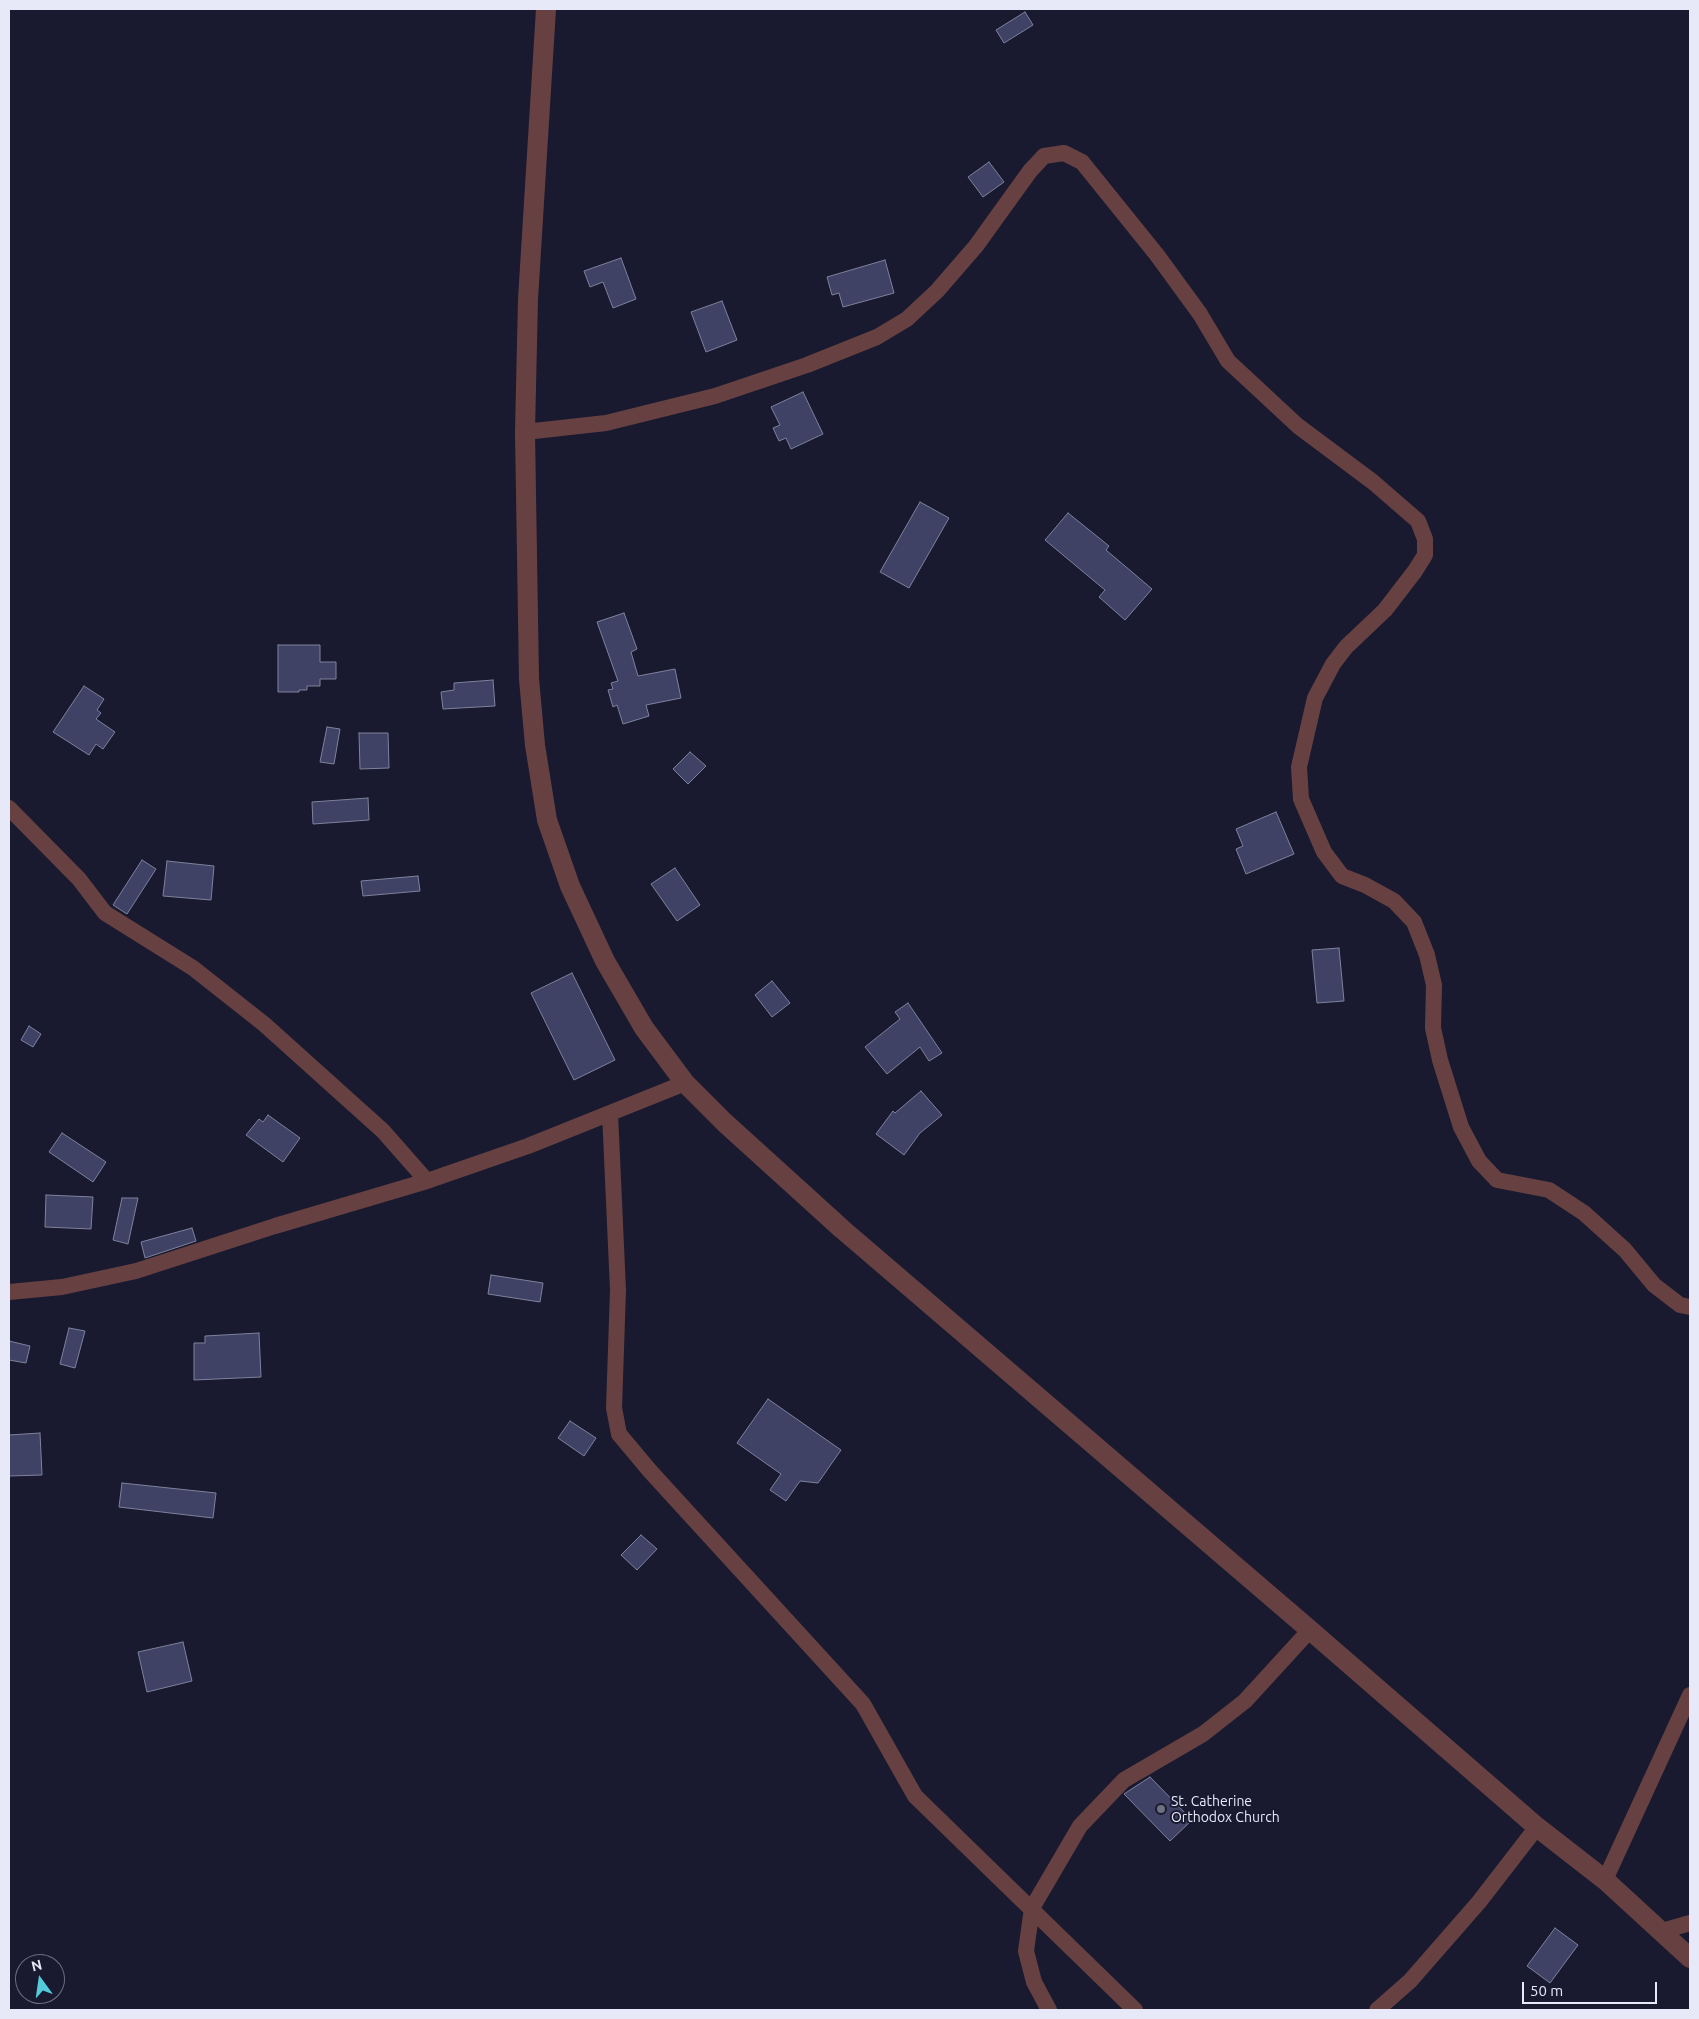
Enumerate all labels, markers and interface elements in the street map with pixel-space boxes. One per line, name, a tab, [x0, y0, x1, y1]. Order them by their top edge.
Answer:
place label: St. Catherine Orthodox Church	[1171, 1793, 1280, 1825]
marker: St. Catherine Orthodox Church	[1155, 1803, 1167, 1815]
north arrow	[15, 1954, 65, 2004]
text: N	[30, 1956, 44, 1974]
scale bar	[1524, 1972, 1659, 2004]
text: 50 m	[1530, 1982, 1563, 1999]

